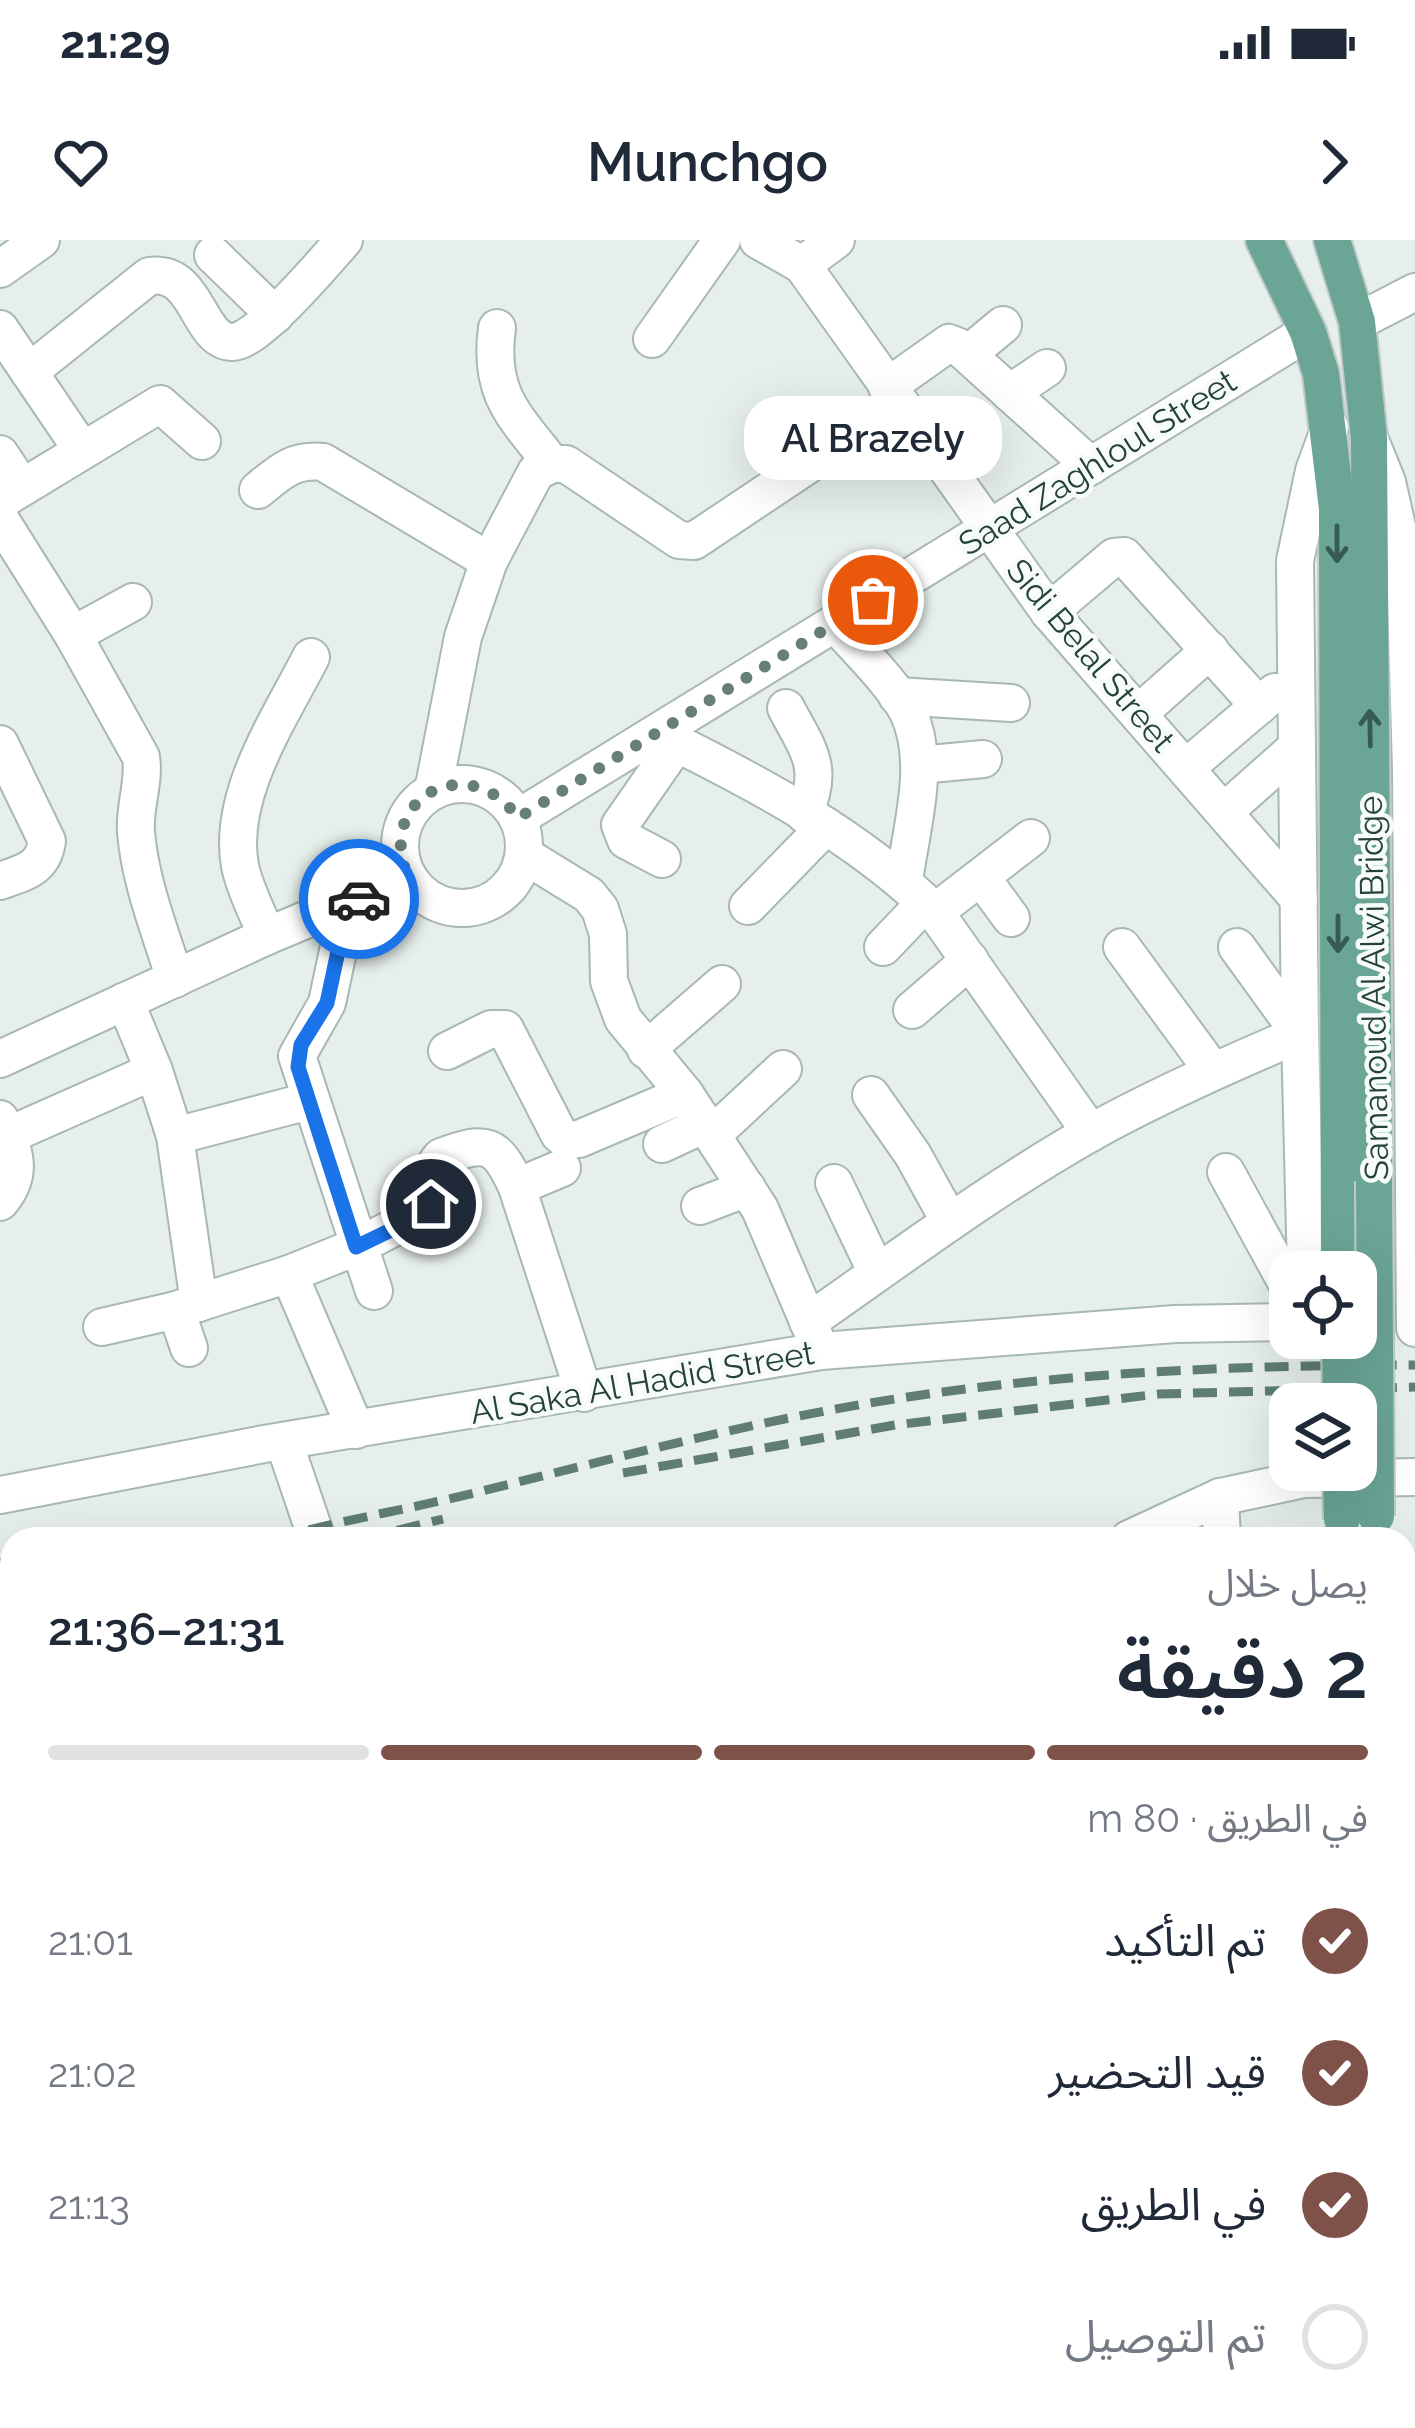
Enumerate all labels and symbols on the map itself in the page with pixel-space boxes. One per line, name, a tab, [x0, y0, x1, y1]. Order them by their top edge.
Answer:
street label: Saad Zaghloul Street	[951, 361, 1243, 564]
callout: Al Brazely	[744, 396, 1002, 480]
one-way arrow	[1326, 524, 1348, 563]
pin	[822, 549, 924, 651]
street label: Sidi Belal Street	[999, 551, 1183, 760]
one-way arrow	[1359, 709, 1381, 748]
street label: Samanoud Al Alwi Bridge	[1351, 795, 1396, 1181]
courier	[299, 839, 419, 959]
one-way arrow	[1327, 914, 1349, 953]
pin	[380, 1153, 482, 1255]
street label: Al Saka Al Hadid Street	[467, 1333, 817, 1432]

